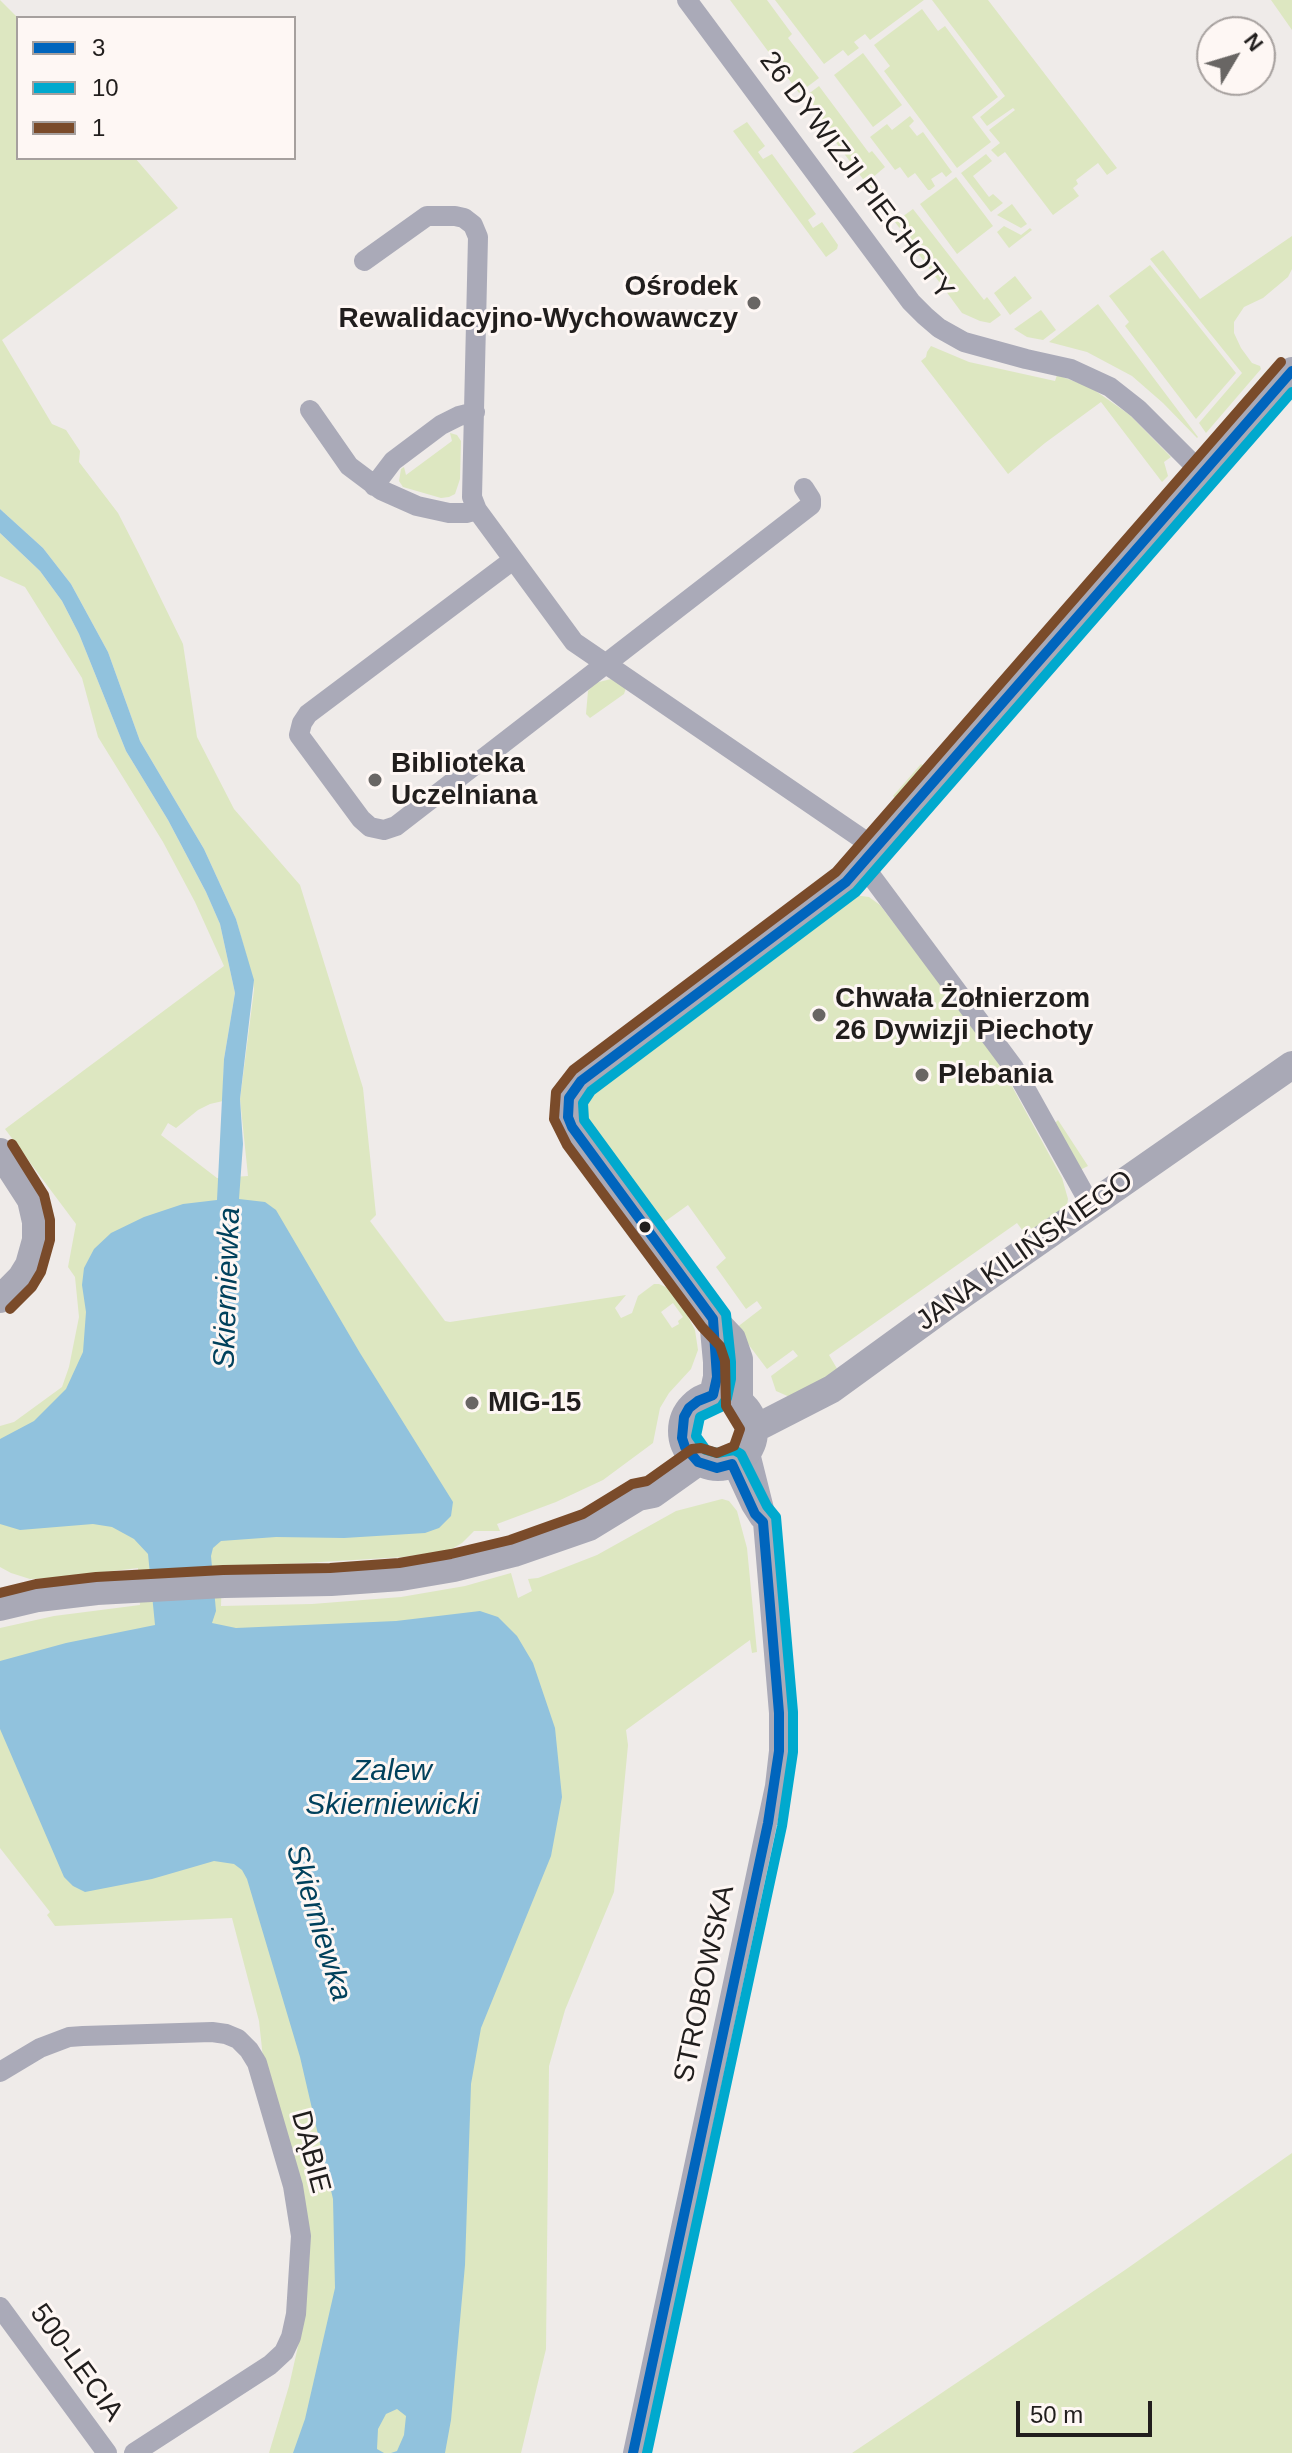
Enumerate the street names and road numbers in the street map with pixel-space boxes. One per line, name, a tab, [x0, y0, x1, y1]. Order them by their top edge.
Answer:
street label: 26 DYWIZJI PIECHOTY	[752, 45, 960, 307]
street label: JANA KILIŃSKIEGO	[910, 1164, 1140, 1338]
street label: STROBOWSKA	[668, 1882, 742, 2086]
street label: DĄBIE	[283, 2107, 337, 2197]
street label: 500-LECIA	[22, 2298, 130, 2428]

